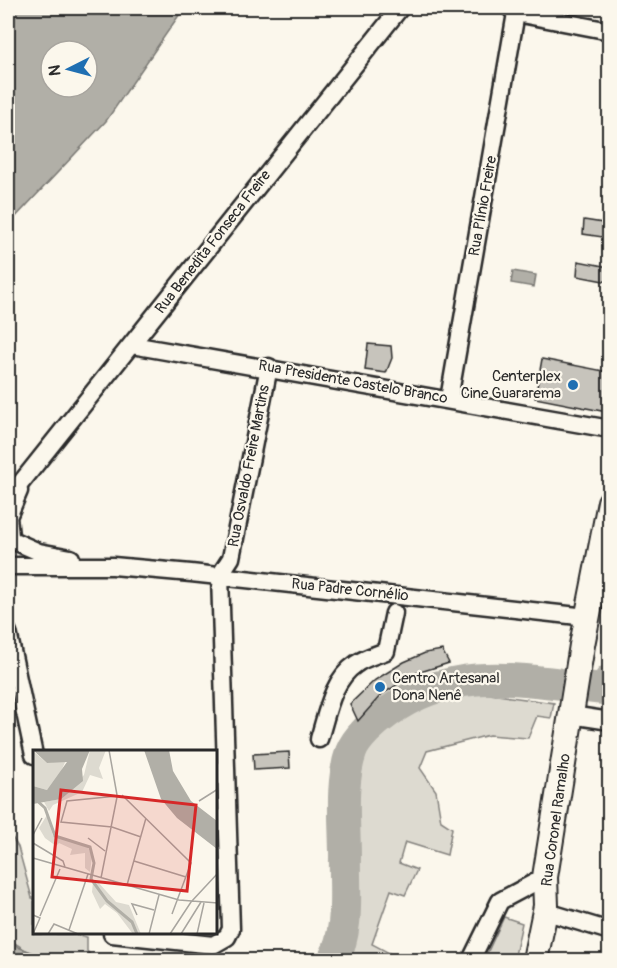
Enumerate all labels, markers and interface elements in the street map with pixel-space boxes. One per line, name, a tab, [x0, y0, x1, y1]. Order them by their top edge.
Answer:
north arrow	[39, 39, 99, 99]
text: N	[45, 64, 66, 77]
street label: Rua Plínio Freire	[465, 154, 501, 258]
street label: Rua Benedita Fonseca Freire	[151, 166, 275, 318]
street label: Rua Presidente Castelo Branco	[257, 356, 449, 408]
place label: Centerplex Cine Guararema	[461, 367, 561, 403]
marker: Centerplex Cine Guararema	[566, 378, 580, 392]
street label: Rua Osvaldo Freire Martins	[224, 383, 274, 549]
street label: Rua Padre Cornélio	[291, 574, 409, 606]
place label: Centro Artesanal Dona Nenê	[392, 669, 500, 705]
marker: Centro Artesanal Dona Nenê	[373, 680, 387, 694]
inset map	[33, 750, 218, 935]
street label: Rua Coronel Ramalho	[537, 752, 575, 888]

